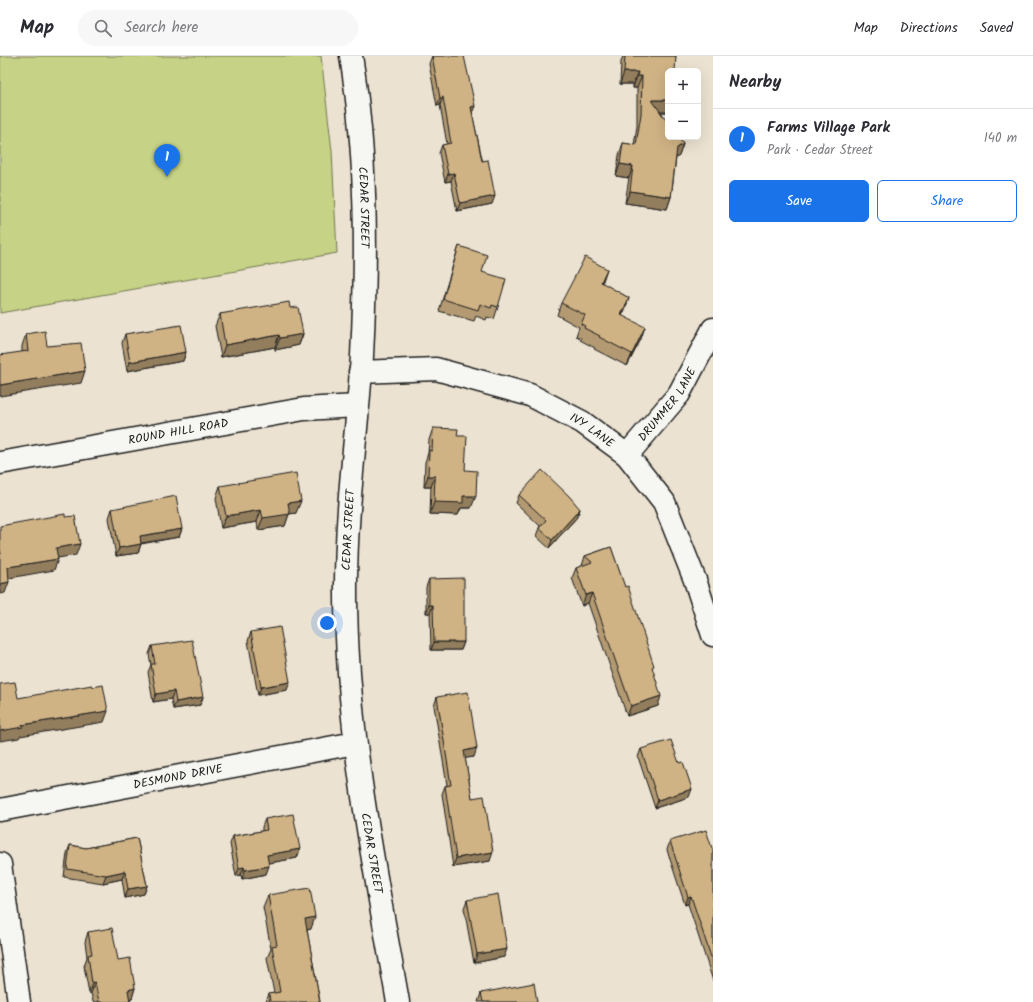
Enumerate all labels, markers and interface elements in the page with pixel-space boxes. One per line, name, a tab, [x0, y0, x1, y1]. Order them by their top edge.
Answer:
search box	[78, 10, 358, 46]
text: Map	[20, 13, 54, 43]
text: Search here	[124, 16, 198, 40]
icon: search	[92, 17, 114, 39]
text: Map	[853, 17, 878, 39]
text: Directions	[900, 17, 958, 39]
text: Saved	[980, 17, 1013, 39]
map controls	[665, 68, 701, 140]
button: +	[665, 68, 701, 104]
text: Nearby	[729, 69, 781, 96]
button: −	[665, 104, 701, 140]
text: Farms Village Park	[767, 116, 890, 140]
text: 1	[740, 128, 744, 149]
text: 140 m	[984, 128, 1017, 149]
text: Park · Cedar Street	[767, 140, 873, 161]
pin: 1	[154, 144, 180, 177]
street label: CEDAR STREET	[353, 166, 374, 250]
button: Save	[729, 180, 869, 222]
button: Share	[877, 180, 1017, 222]
street label: DRUMMER LANE	[634, 363, 702, 446]
street label: IVY LANE	[566, 408, 619, 453]
street label: ROUND HILL ROAD	[127, 414, 230, 450]
street label: CEDAR STREET	[337, 487, 360, 571]
your location	[317, 613, 337, 633]
street label: DESMOND DRIVE	[132, 759, 225, 795]
street label: CEDAR STREET	[355, 811, 388, 896]

